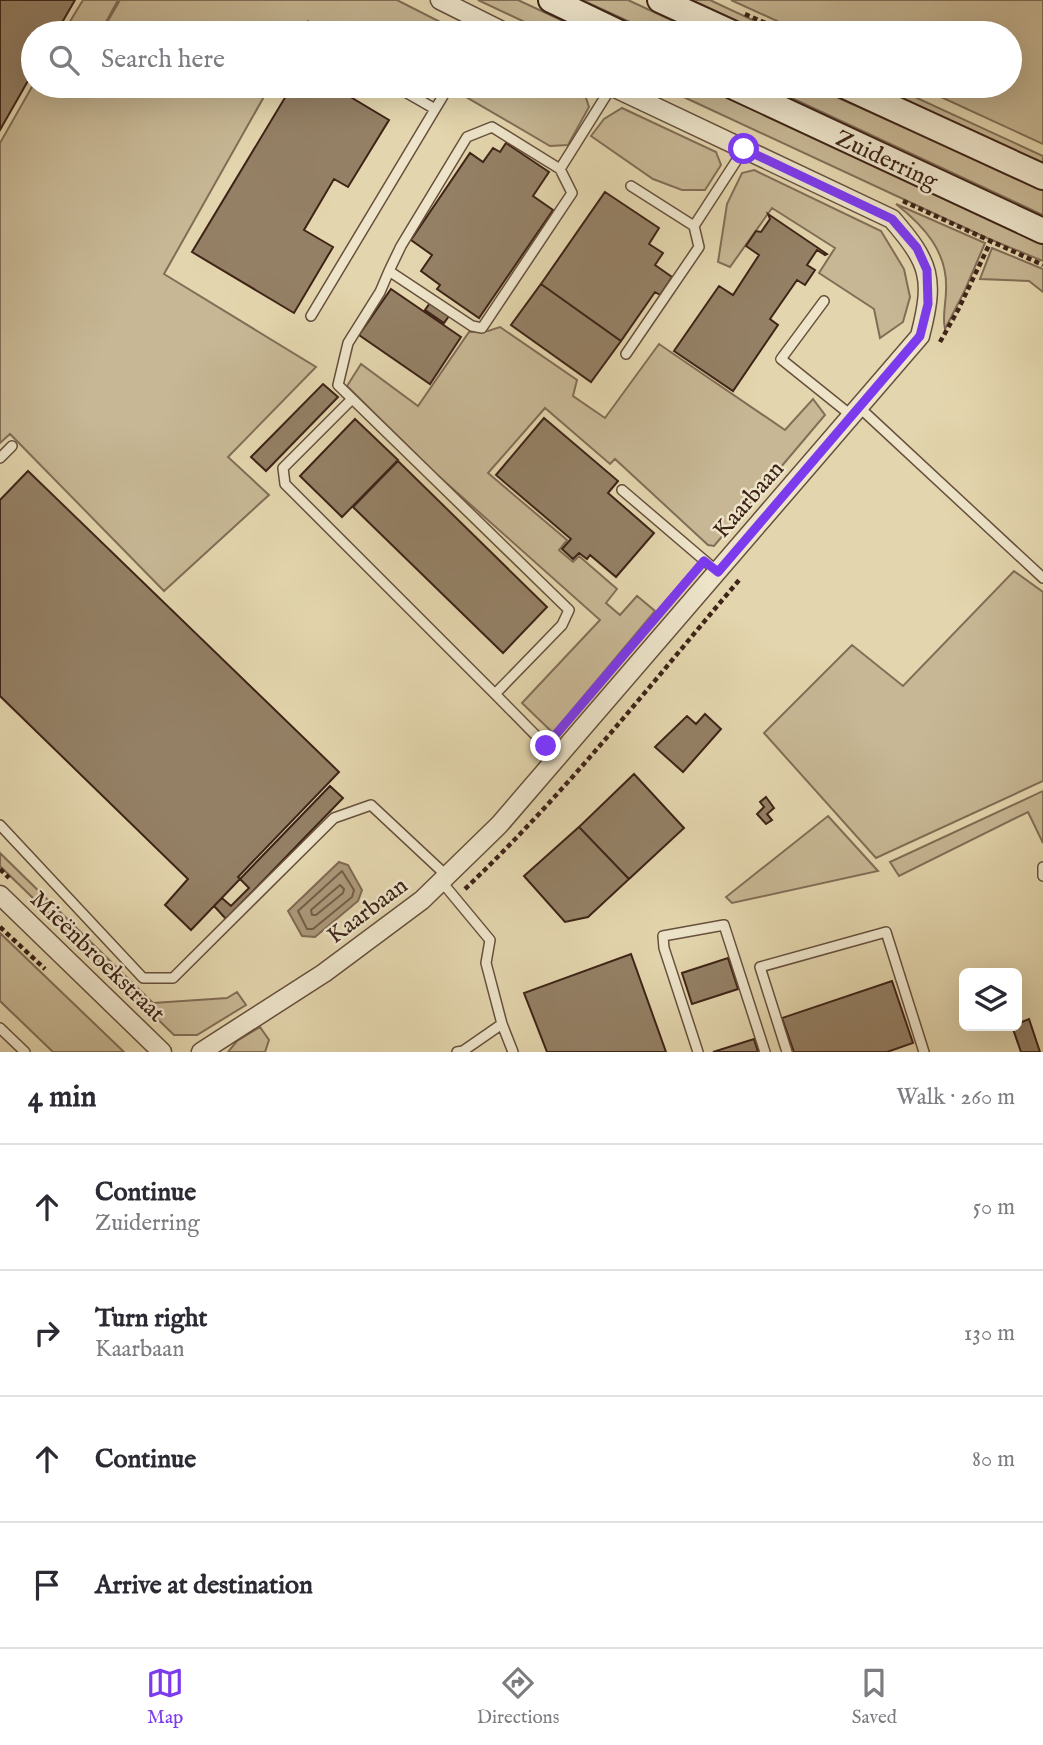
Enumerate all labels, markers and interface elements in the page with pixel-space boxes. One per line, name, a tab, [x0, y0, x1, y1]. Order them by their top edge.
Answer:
search box	[21, 21, 1022, 98]
icon: search	[45, 41, 83, 79]
text: Search here	[101, 43, 225, 76]
street label: Zuiderring	[830, 123, 943, 198]
route start	[728, 133, 759, 164]
street label: Kaarbaan	[707, 454, 792, 545]
route end	[530, 730, 561, 761]
street label: Kaarbaan	[321, 871, 415, 952]
street label: Mieënbroekstraat	[23, 885, 171, 1030]
map controls	[959, 968, 1022, 1031]
button: layers	[959, 968, 1022, 1031]
text: 4 min	[28, 1079, 96, 1117]
text: Walk · 260 m	[896, 1083, 1015, 1112]
text: Continue	[95, 1176, 196, 1209]
icon: ahead	[28, 1188, 66, 1226]
text: 50 m	[973, 1193, 1015, 1222]
text: Zuiderring	[95, 1209, 200, 1238]
text: Turn right	[95, 1302, 208, 1335]
icon: right	[28, 1314, 66, 1352]
text: 130 m	[964, 1319, 1015, 1348]
text: Kaarbaan	[95, 1335, 184, 1364]
icon: ahead	[28, 1440, 66, 1478]
text: Continue	[95, 1443, 196, 1476]
text: 80 m	[972, 1445, 1015, 1474]
icon: arrive	[28, 1566, 66, 1604]
text: Arrive at destination	[95, 1569, 313, 1602]
tab: Map	[146, 1664, 184, 1730]
tab: Directions	[477, 1664, 559, 1730]
tab: Saved	[852, 1664, 897, 1730]

